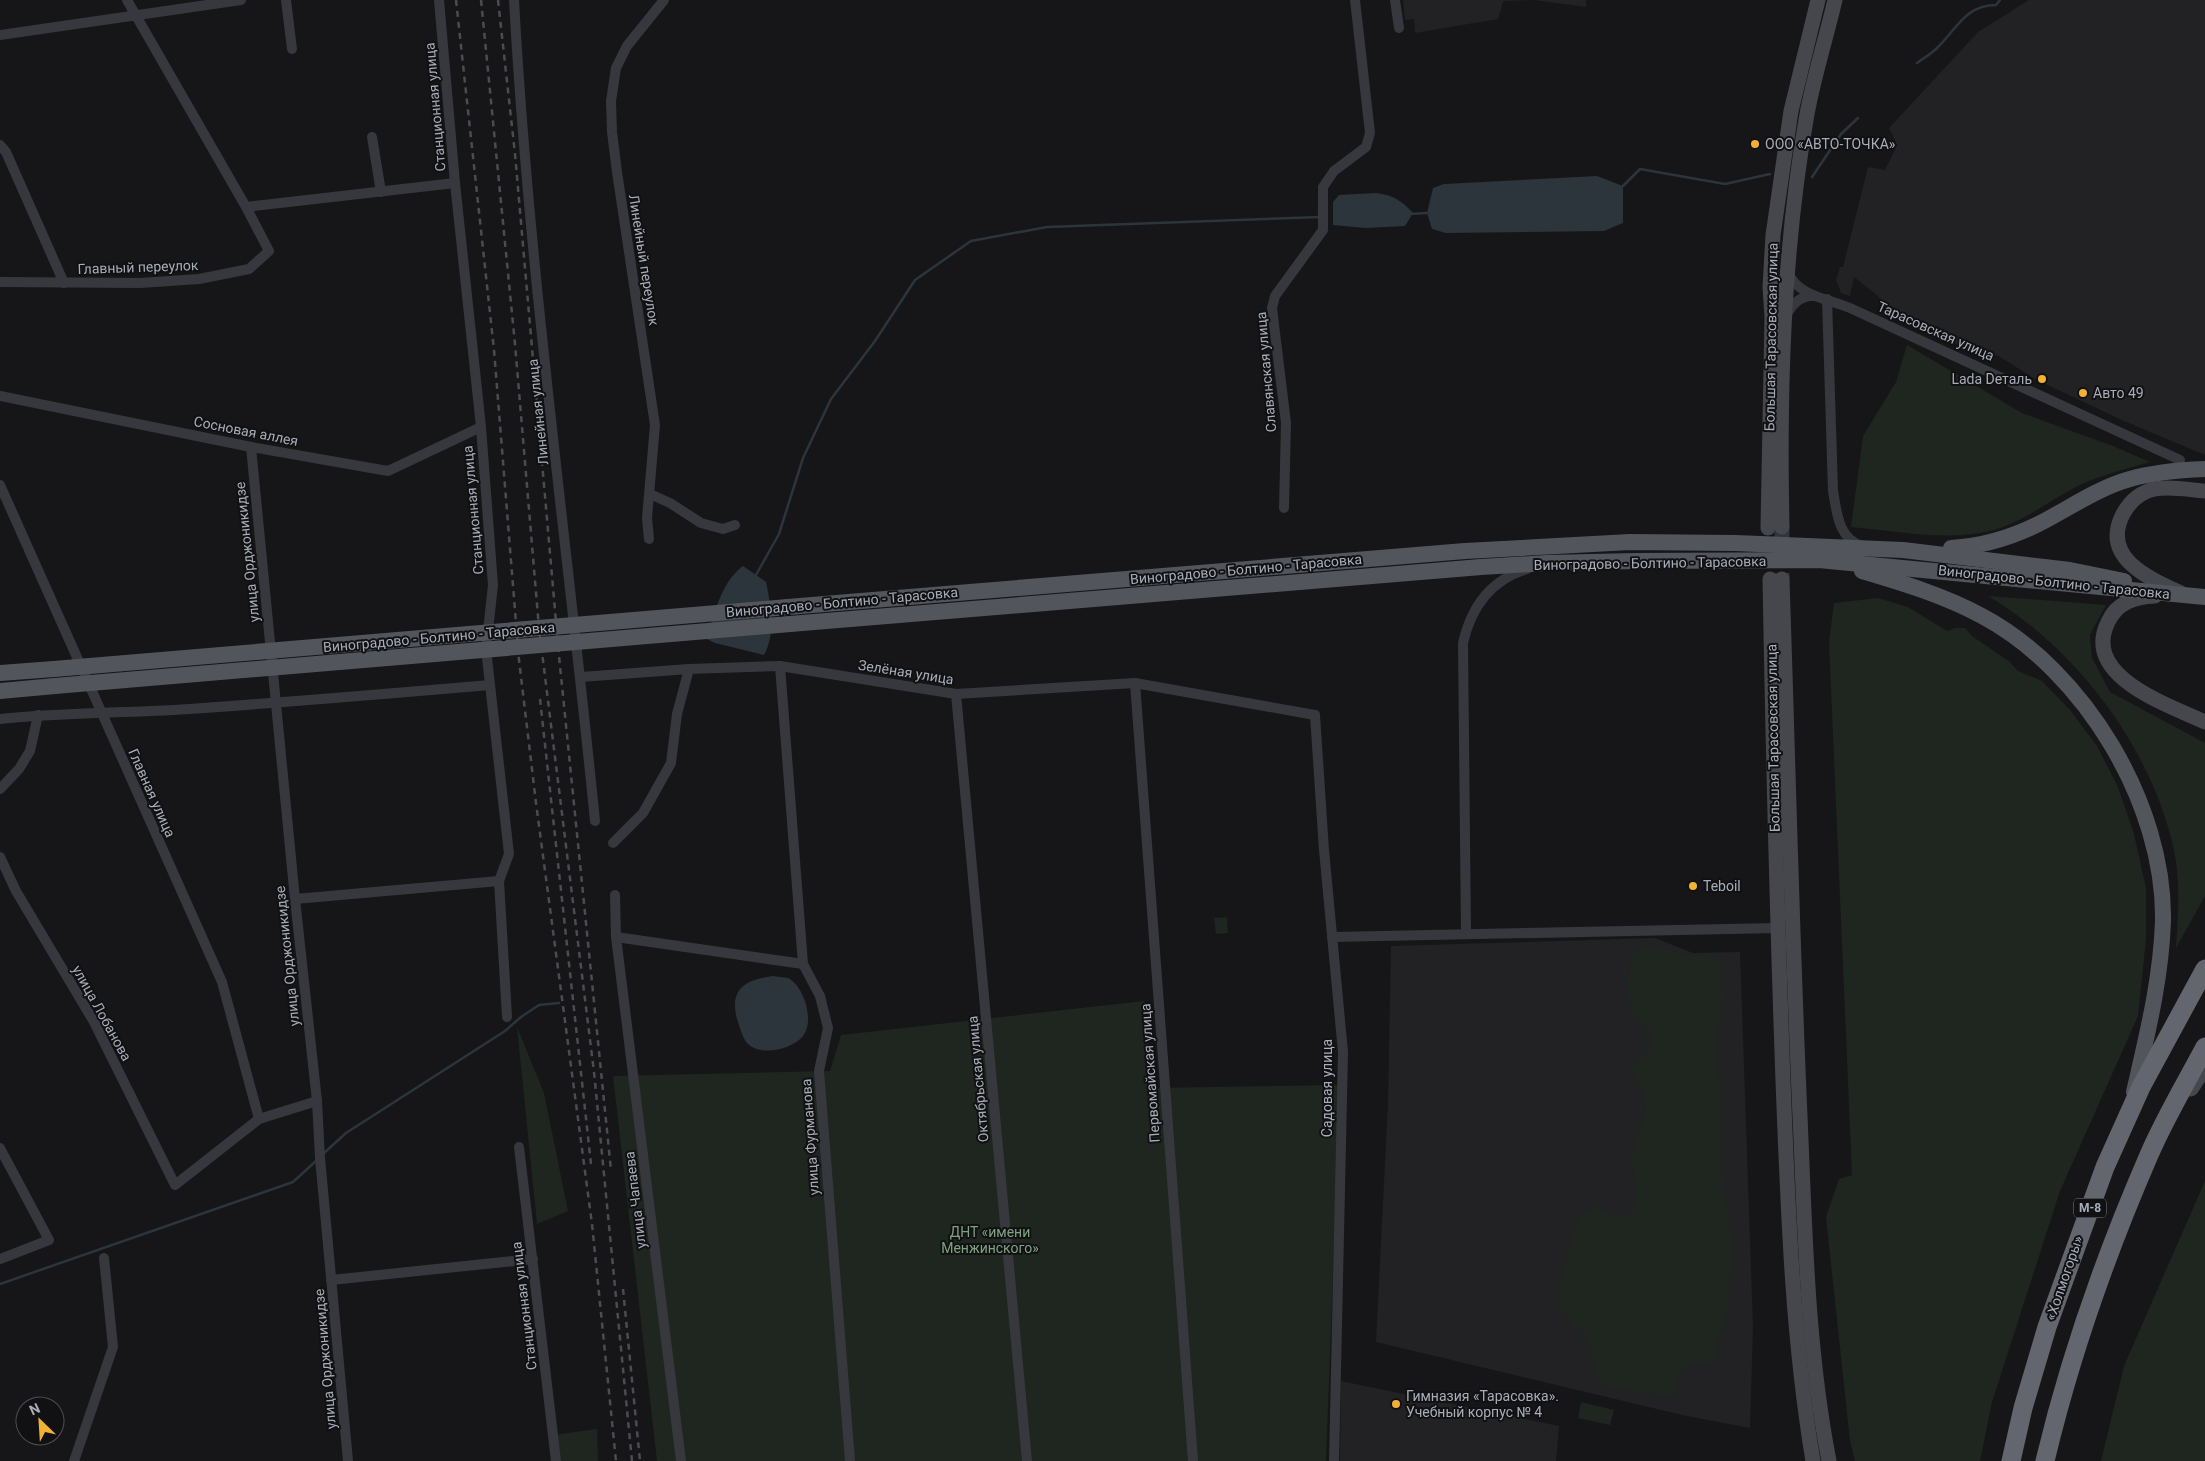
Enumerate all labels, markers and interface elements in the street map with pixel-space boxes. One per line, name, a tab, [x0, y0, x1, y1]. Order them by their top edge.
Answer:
street label: Станционная улица	[421, 42, 449, 172]
place label: ООО «АВТО-ТОЧКА»	[1765, 136, 1896, 152]
marker: ООО «АВТО-ТОЧКА»	[1749, 138, 1761, 150]
street label: Линейный переулок	[626, 193, 662, 327]
street label: Большая Тарасовская улица	[1761, 243, 1781, 431]
street label: Главный переулок	[77, 257, 199, 277]
street label: Тарасовская улица	[1875, 298, 1997, 364]
street label: Славянская улица	[1253, 311, 1279, 433]
street label: Линейная улица	[524, 358, 552, 466]
place label: Lada Dеталь	[1951, 371, 2032, 387]
marker: Lada Dеталь	[2036, 373, 2048, 385]
place label: Авто 49	[2093, 385, 2144, 401]
marker: Авто 49	[2077, 387, 2089, 399]
street label: Сосновая аллея	[192, 413, 300, 449]
street label: Станционная улица	[459, 445, 487, 575]
street label: улица Орджоникидзе	[232, 481, 262, 623]
street label: Виноградово - Болтино - Тарасовка	[1129, 551, 1363, 587]
street label: Виноградово - Болтино - Тарасовка	[1533, 553, 1767, 573]
street label: Виноградово - Болтино - Тарасовка	[1937, 562, 2171, 602]
street label: Виноградово - Болтино - Тарасовка	[725, 584, 959, 620]
street label: Виноградово - Болтино - Тарасовка	[322, 619, 556, 655]
street label: Большая Тарасовская улица	[1763, 644, 1783, 832]
street label: Зелёная улица	[857, 657, 955, 687]
street label: Главная улица	[125, 746, 179, 840]
place label: Teboil	[1703, 878, 1741, 894]
marker: Teboil	[1687, 880, 1699, 892]
street label: улица Орджоникидзе	[272, 885, 302, 1027]
street label: улица Лобанова	[69, 962, 135, 1064]
street label: Первомайская улица	[1137, 1003, 1163, 1143]
street label: Октябрьская улица	[965, 1015, 991, 1143]
street label: Садовая улица	[1319, 1039, 1335, 1137]
street label: улица Фурманова	[798, 1078, 822, 1196]
street label: улица Чапаева	[621, 1150, 649, 1250]
road number: М-8	[2074, 1198, 2106, 1218]
park label: ДНТ «имени Менжинского»	[941, 1224, 1039, 1256]
street label: «Холмогоры»	[2042, 1233, 2086, 1322]
street label: Станционная улица	[508, 1241, 540, 1371]
street label: улица Орджоникидзе	[311, 1288, 339, 1430]
place label: Гимназия «Тарасовка». Учебный корпус № 4	[1406, 1388, 1559, 1420]
north arrow	[15, 1396, 65, 1446]
marker: Гимназия «Тарасовка». Учебный корпус № 4	[1390, 1398, 1402, 1410]
text: N	[27, 1400, 42, 1419]

